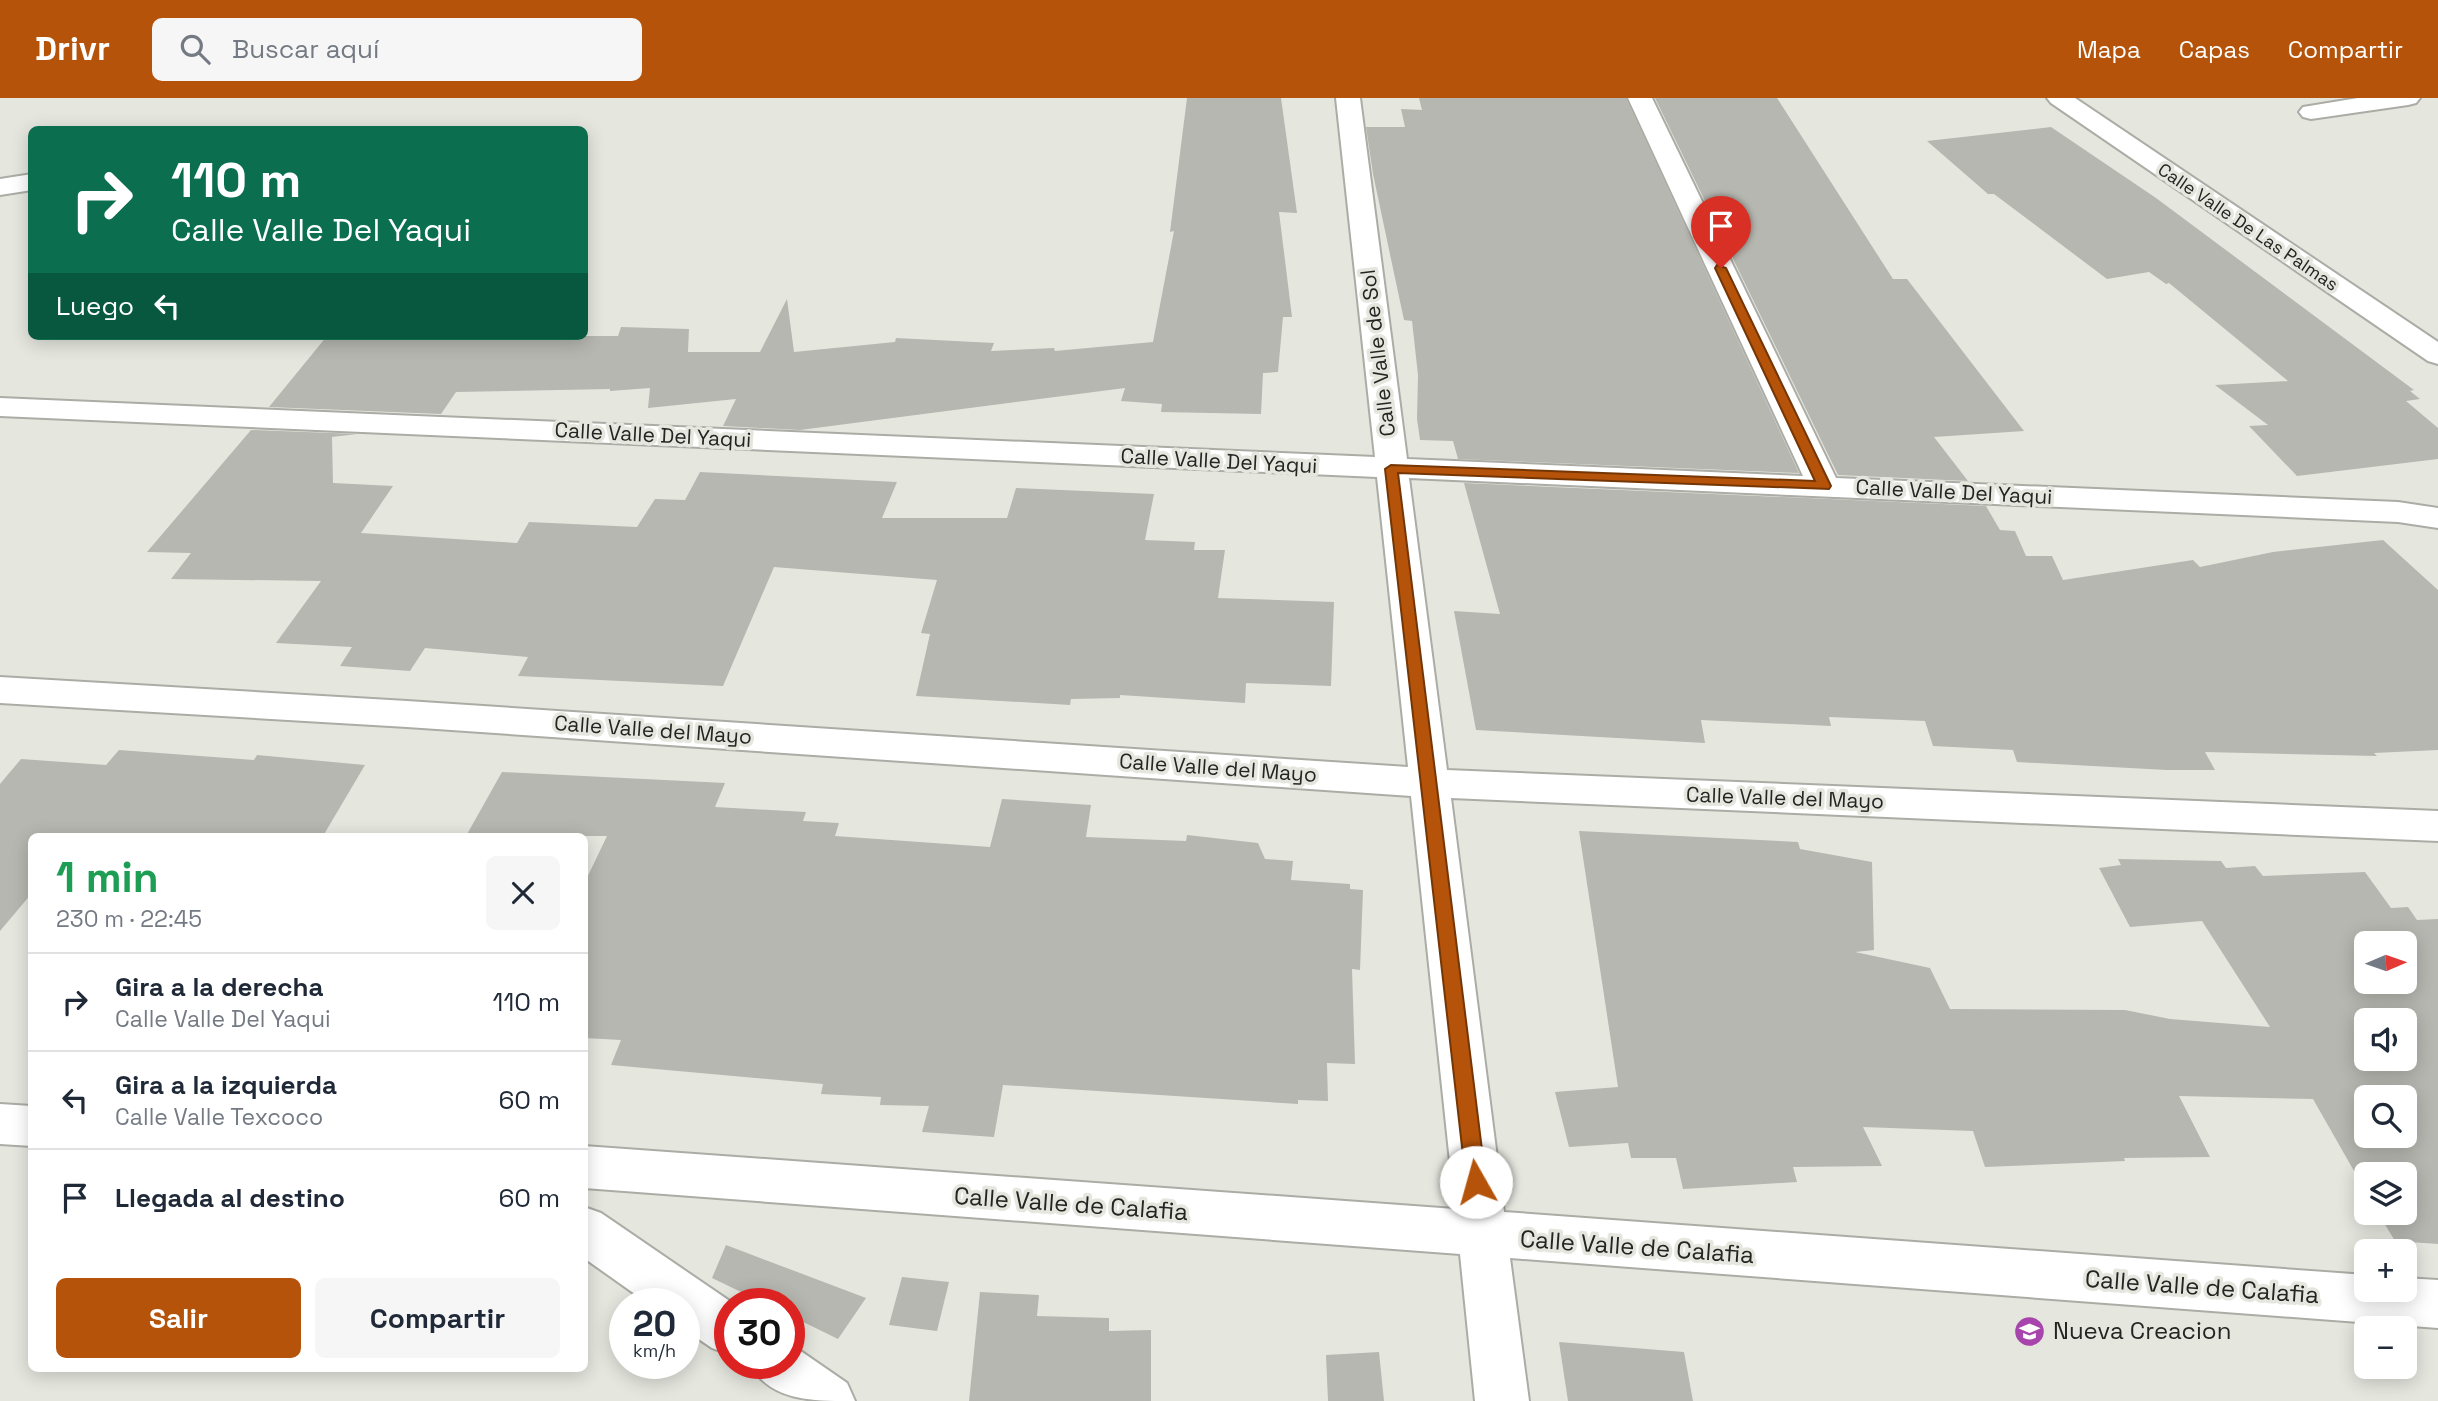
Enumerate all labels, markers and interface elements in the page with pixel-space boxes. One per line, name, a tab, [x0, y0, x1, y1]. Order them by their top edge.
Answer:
search box	[152, 18, 642, 81]
text: Drivr	[35, 28, 110, 70]
icon: search	[176, 30, 214, 68]
text: Buscar aquí	[232, 32, 379, 66]
text: Mapa	[2077, 34, 2141, 65]
text: Capas	[2179, 34, 2250, 65]
text: Compartir	[2288, 34, 2403, 65]
text: 110 m	[171, 149, 301, 211]
icon: right	[56, 154, 147, 245]
street label: Calle Valle De Las Palmas	[2154, 158, 2343, 296]
pin	[1691, 196, 1751, 268]
icon: arrive	[1702, 207, 1740, 245]
text: Calle Valle Del Yaqui	[171, 210, 471, 250]
street label: Calle Valle de Sol	[1354, 268, 1401, 438]
icon: left	[148, 287, 186, 325]
text: Luego	[56, 289, 134, 323]
street label: Calle Valle Del Yaqui	[554, 416, 752, 453]
street label: Calle Valle Del Yaqui	[1120, 442, 1318, 479]
street label: Calle Valle Del Yaqui	[1855, 473, 2053, 510]
street label: Calle Valle del Mayo	[553, 709, 753, 750]
street label: Calle Valle del Mayo	[1118, 747, 1318, 788]
street label: Calle Valle del Mayo	[1686, 781, 1885, 814]
text: 1 min	[56, 851, 159, 904]
button: close	[486, 856, 560, 930]
text: 230 m · 22:45	[56, 904, 202, 934]
north arrow	[2354, 931, 2417, 994]
map controls	[2354, 931, 2417, 1379]
text: Gira a la derecha	[115, 970, 324, 1004]
icon: right	[56, 983, 94, 1021]
text: 110 m	[493, 985, 560, 1019]
text: Calle Valle Del Yaqui	[115, 1004, 331, 1034]
button: sound	[2354, 1008, 2417, 1071]
text: Gira a la izquierda	[115, 1068, 337, 1102]
icon: left	[56, 1081, 94, 1119]
text: 60 m	[498, 1083, 560, 1117]
button: search	[2354, 1085, 2417, 1148]
text: Calle Valle Texcoco	[115, 1102, 323, 1132]
position arrow	[1439, 1145, 1513, 1219]
button: layers	[2354, 1162, 2417, 1225]
icon: arrive	[56, 1179, 94, 1217]
street label: Calle Valle de Calafia	[953, 1180, 1189, 1227]
text: Llegada al destino	[115, 1181, 345, 1215]
text: 60 m	[498, 1181, 560, 1215]
street label: Calle Valle de Calafia	[1519, 1223, 1755, 1270]
button: +	[2354, 1239, 2417, 1302]
street label: Calle Valle de Calafia	[2084, 1263, 2320, 1310]
button: Salir	[56, 1278, 301, 1358]
button: Compartir	[315, 1278, 560, 1358]
speed limit sign: 30	[714, 1288, 805, 1379]
text: 20	[633, 1302, 676, 1346]
school or university icon: Nueva Creacion	[2013, 1314, 2047, 1348]
place label: Nueva Creacion	[2053, 1315, 2231, 1346]
button: −	[2354, 1316, 2417, 1379]
text: km/h	[633, 1339, 676, 1362]

